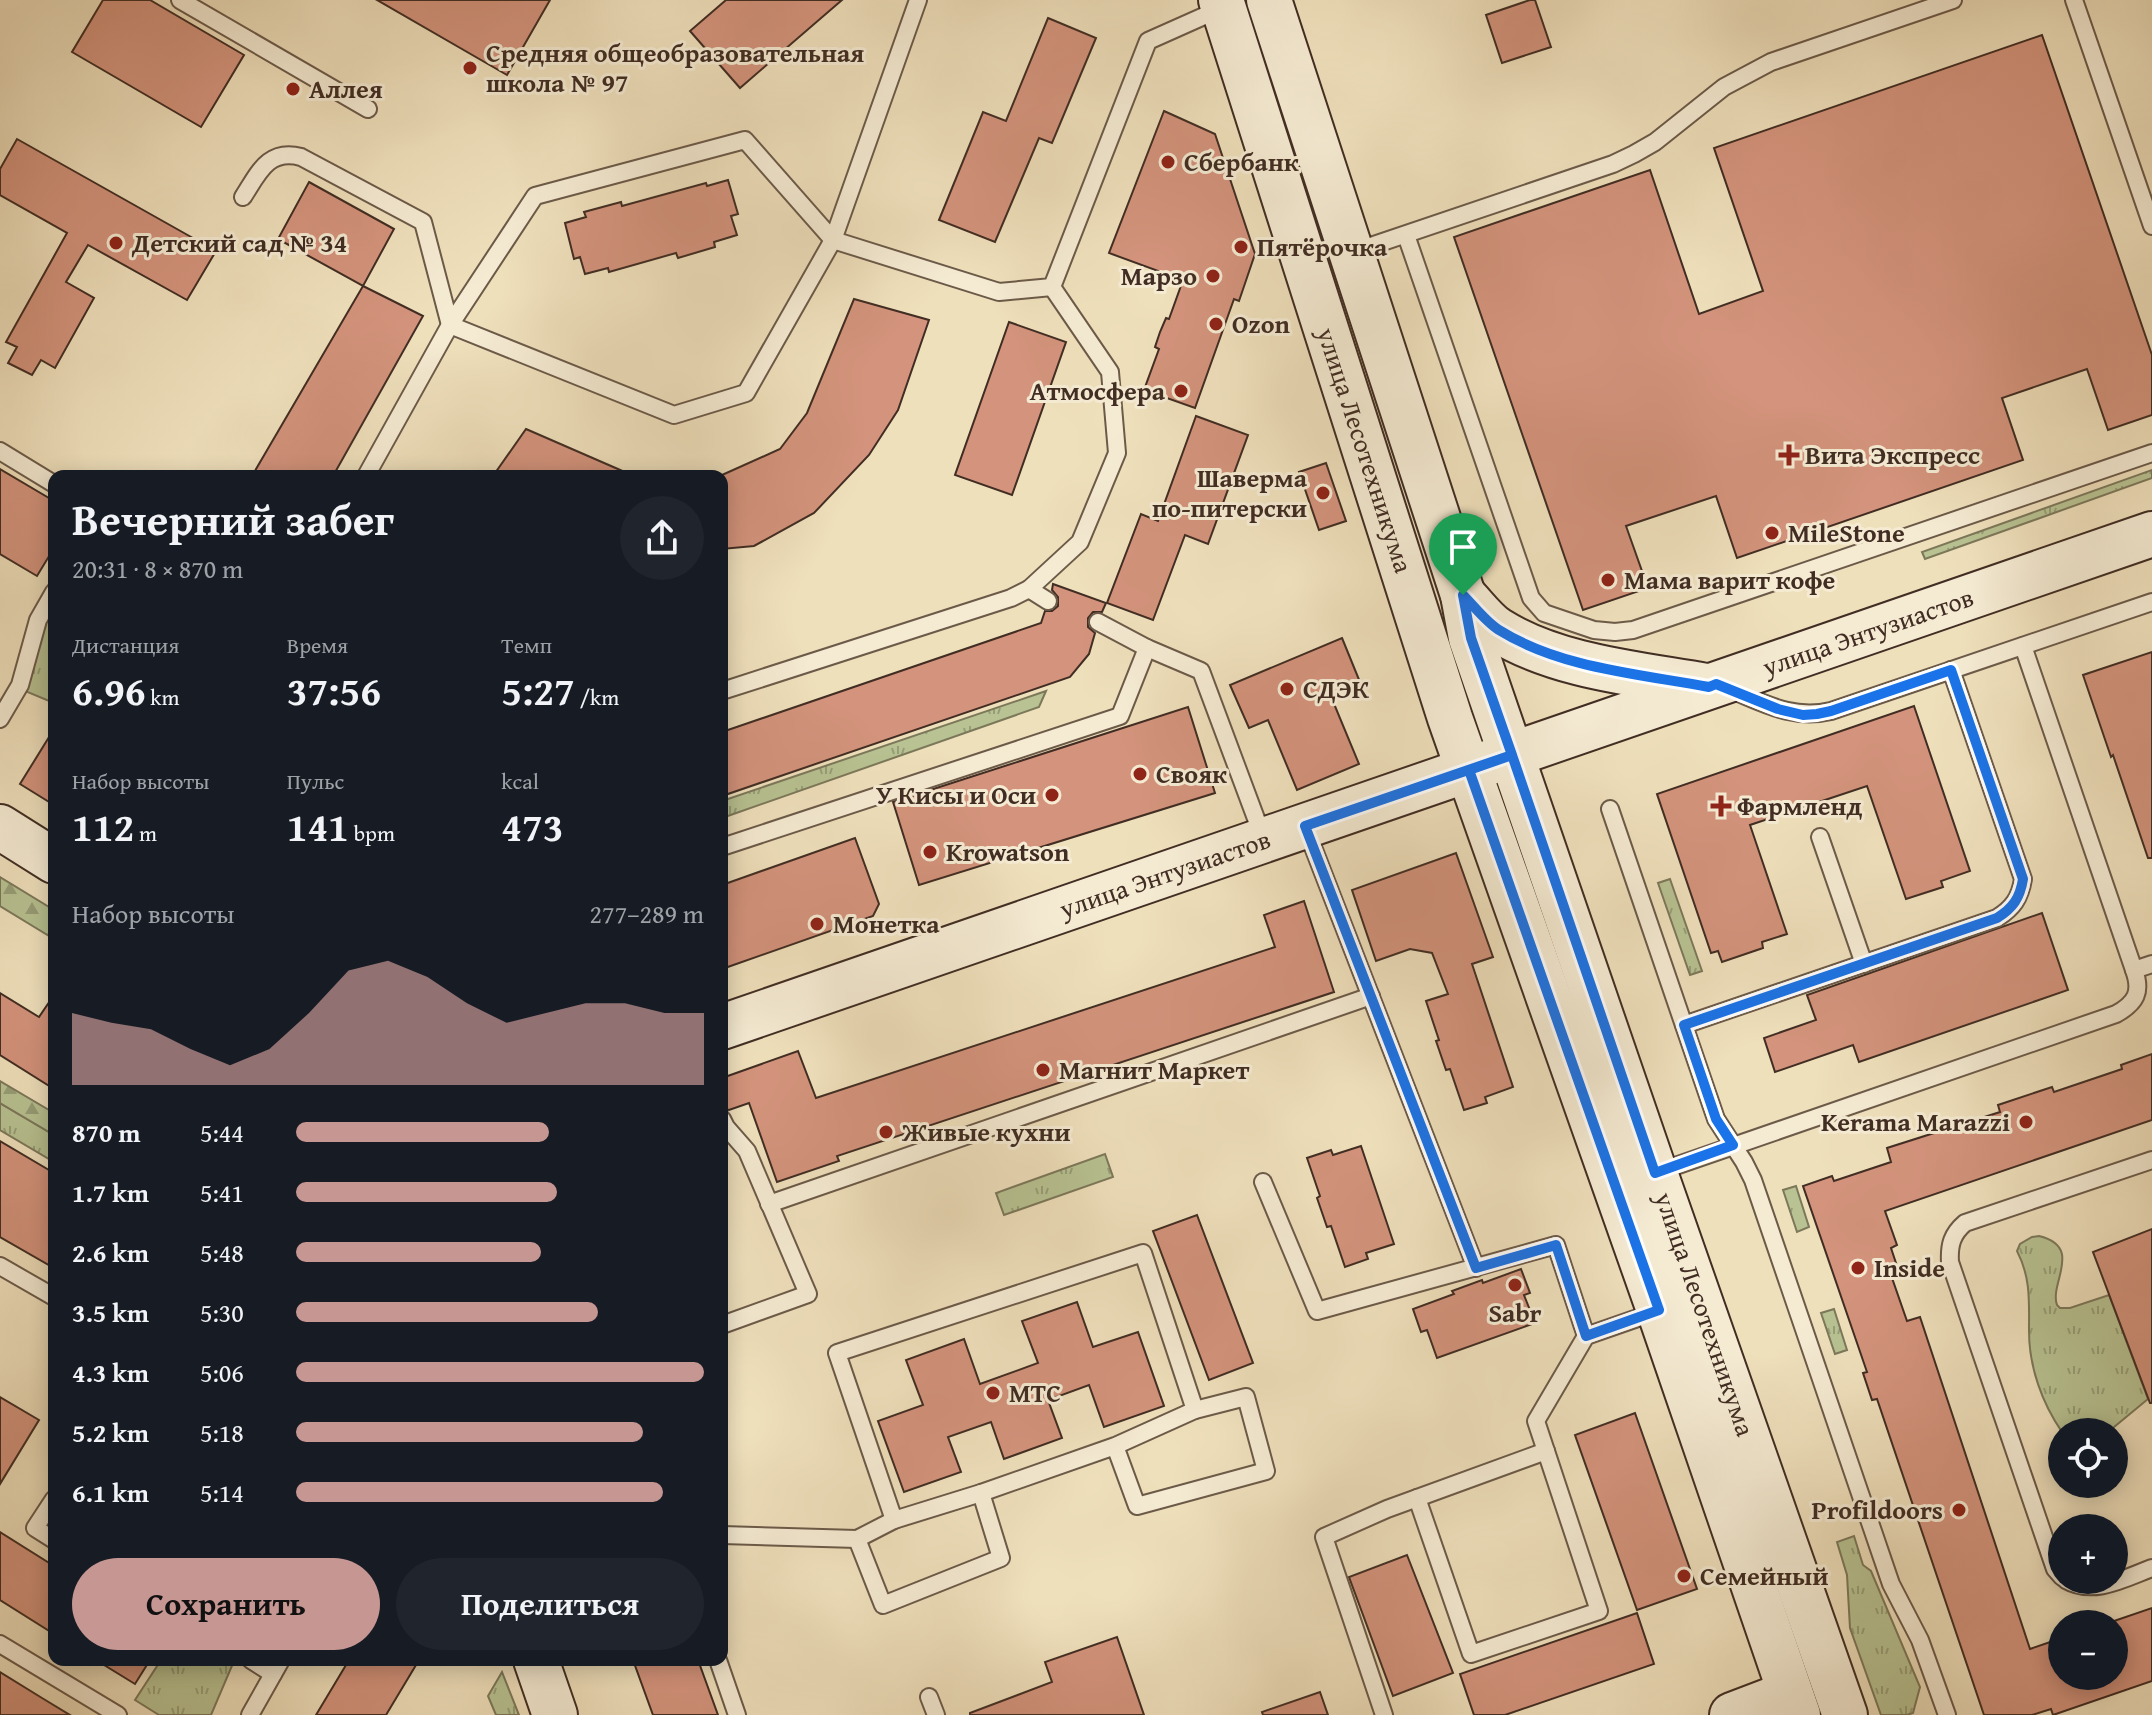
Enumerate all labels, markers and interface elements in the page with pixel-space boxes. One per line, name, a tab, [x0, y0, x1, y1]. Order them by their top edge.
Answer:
place label: Средняя общеобразовательная школа № 97	[486, 33, 864, 102]
marker: Средняя общеобразовательная школа № 97	[461, 59, 479, 77]
place label: Аллея	[309, 69, 383, 108]
marker: Аллея	[284, 80, 302, 98]
place label: Сбербанк	[1184, 142, 1299, 181]
marker: Сбербанк	[1159, 153, 1177, 171]
place label: Детский сад № 34	[131, 223, 347, 262]
place label: Пятёрочка	[1257, 227, 1388, 266]
marker: Детский сад № 34	[107, 234, 125, 252]
marker: Пятёрочка	[1232, 238, 1250, 256]
place label: Марзо	[1121, 256, 1197, 295]
marker: Марзо	[1204, 267, 1222, 285]
place label: Ozon	[1232, 304, 1291, 343]
marker: Ozon	[1207, 315, 1225, 333]
street label: улица Лесотехникума	[1307, 321, 1424, 578]
place label: Атмосфера	[1030, 371, 1166, 410]
marker: Атмосфера	[1172, 382, 1190, 400]
place label: Вита Экспресс	[1805, 435, 1980, 474]
marker: Вита Экспресс	[1780, 446, 1798, 464]
place label: Шаверма по-питерски	[1152, 458, 1308, 527]
marker: Шаверма по-питерски	[1314, 484, 1332, 502]
text: Вечерний забег	[72, 487, 394, 551]
button: share	[620, 496, 704, 580]
pin	[1429, 513, 1497, 595]
place label: MileStone	[1788, 513, 1905, 552]
marker: MileStone	[1763, 524, 1781, 542]
icon: arrive	[1441, 525, 1485, 569]
text: 20:31 · 8 × 870 m	[72, 549, 243, 588]
place label: Мама варит кофе	[1624, 560, 1836, 599]
marker: Мама варит кофе	[1599, 571, 1617, 589]
street label: улица Энтузиастов	[1756, 577, 1979, 686]
text: Дистанция	[72, 629, 180, 661]
text: Время	[287, 629, 348, 661]
text: Темп	[501, 629, 552, 661]
text: 6.96	[72, 661, 145, 720]
text: 37:56	[287, 661, 381, 720]
text: 5:27	[501, 661, 575, 720]
place label: СДЭК	[1303, 669, 1370, 708]
marker: СДЭК	[1278, 680, 1296, 698]
text: km	[145, 681, 179, 713]
text: /km	[575, 681, 619, 713]
place label: Свояк	[1156, 754, 1227, 793]
text: Набор высоты	[72, 765, 209, 797]
text: Пульс	[287, 765, 344, 797]
text: kcal	[501, 765, 539, 797]
marker: Свояк	[1131, 765, 1149, 783]
place label: У Кисы и Оси	[876, 775, 1036, 814]
marker: У Кисы и Оси	[1043, 786, 1061, 804]
place label: Фармленд	[1737, 786, 1862, 825]
text: 112	[72, 797, 134, 856]
text: 141	[287, 797, 349, 856]
text: 473	[501, 797, 564, 856]
marker: Фармленд	[1712, 797, 1730, 815]
text: m	[134, 817, 157, 849]
text: bpm	[349, 817, 395, 849]
street label: улица Энтузиастов	[1053, 819, 1276, 928]
place label: Krowatson	[946, 832, 1070, 871]
marker: Krowatson	[921, 843, 939, 861]
text: Набор высоты	[72, 894, 234, 933]
text: 277–289 m	[590, 894, 704, 933]
place label: Монетка	[833, 904, 940, 943]
marker: Монетка	[808, 915, 826, 933]
place label: Магнит Маркет	[1059, 1050, 1249, 1089]
marker: Магнит Маркет	[1034, 1061, 1052, 1079]
place label: Kerama Marazzi	[1821, 1102, 2010, 1141]
place label: Живые кухни	[901, 1112, 1070, 1151]
text: 870 m	[72, 1113, 140, 1152]
text: 5:44	[200, 1113, 244, 1152]
marker: Kerama Marazzi	[2017, 1113, 2035, 1131]
marker: Живые кухни	[877, 1123, 895, 1141]
text: 1.7 km	[72, 1173, 149, 1212]
text: 5:41	[200, 1173, 244, 1212]
street label: улица Лесотехникума	[1645, 1186, 1766, 1442]
text: 2.6 km	[72, 1233, 149, 1272]
text: 5:48	[200, 1233, 244, 1272]
place label: Inside	[1874, 1248, 1945, 1287]
marker: Inside	[1849, 1259, 1867, 1277]
marker: Sabr	[1506, 1276, 1524, 1294]
text: 3.5 km	[72, 1293, 149, 1332]
text: 5:30	[200, 1293, 244, 1332]
place label: Sabr	[1488, 1293, 1542, 1332]
text: 4.3 km	[72, 1353, 149, 1392]
text: 5:06	[200, 1353, 244, 1392]
place label: МТС	[1009, 1373, 1061, 1412]
marker: МТС	[984, 1384, 1002, 1402]
text: 5.2 km	[72, 1413, 149, 1452]
text: 5:18	[200, 1413, 244, 1452]
map controls	[2048, 1418, 2128, 1690]
button: locate	[2048, 1418, 2128, 1498]
text: 6.1 km	[72, 1473, 149, 1512]
text: 5:14	[200, 1473, 244, 1512]
place label: Profildoors	[1812, 1490, 1943, 1529]
marker: Profildoors	[1950, 1501, 1968, 1519]
button: +	[2048, 1514, 2128, 1594]
place label: Семейный	[1700, 1556, 1829, 1595]
button: Сохранить	[72, 1558, 380, 1650]
button: Поделиться	[396, 1558, 704, 1650]
marker: Семейный	[1675, 1567, 1693, 1585]
button: −	[2048, 1610, 2128, 1690]

